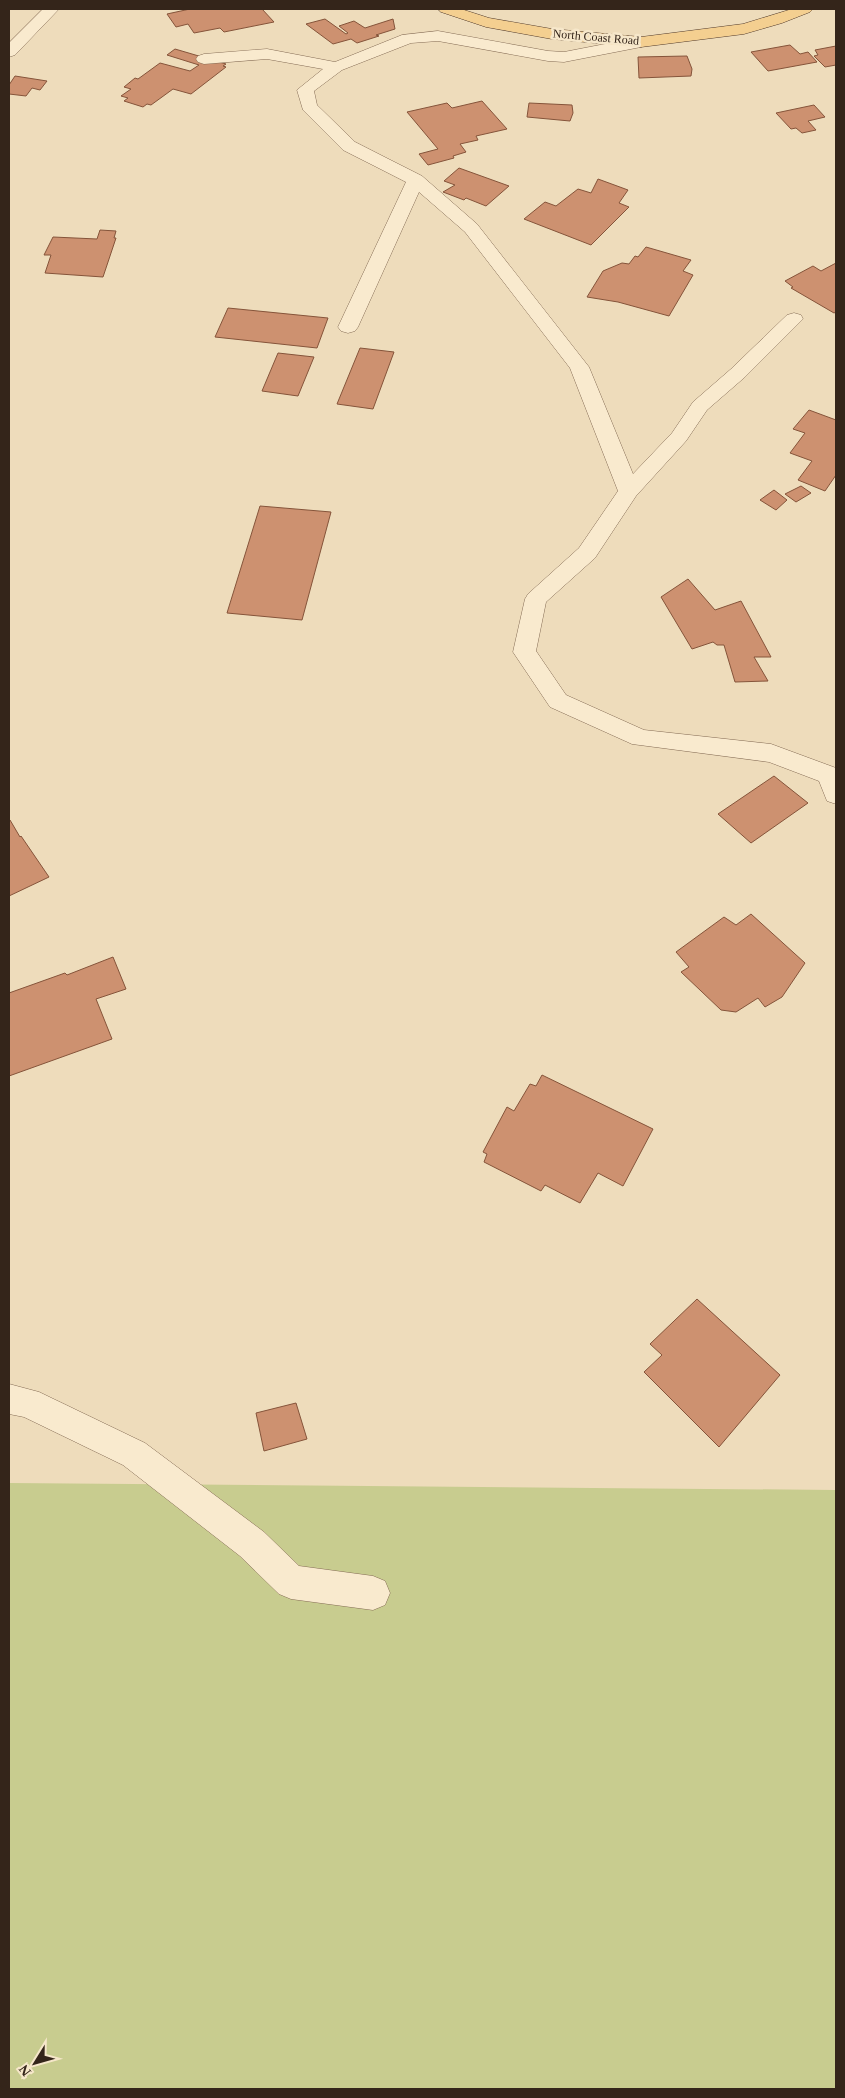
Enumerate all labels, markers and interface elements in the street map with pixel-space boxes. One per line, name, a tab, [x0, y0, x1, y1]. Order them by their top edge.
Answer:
street label: North Coast Road	[552, 26, 640, 48]
north arrow	[10, 2038, 60, 2088]
text: N	[16, 2062, 34, 2079]

